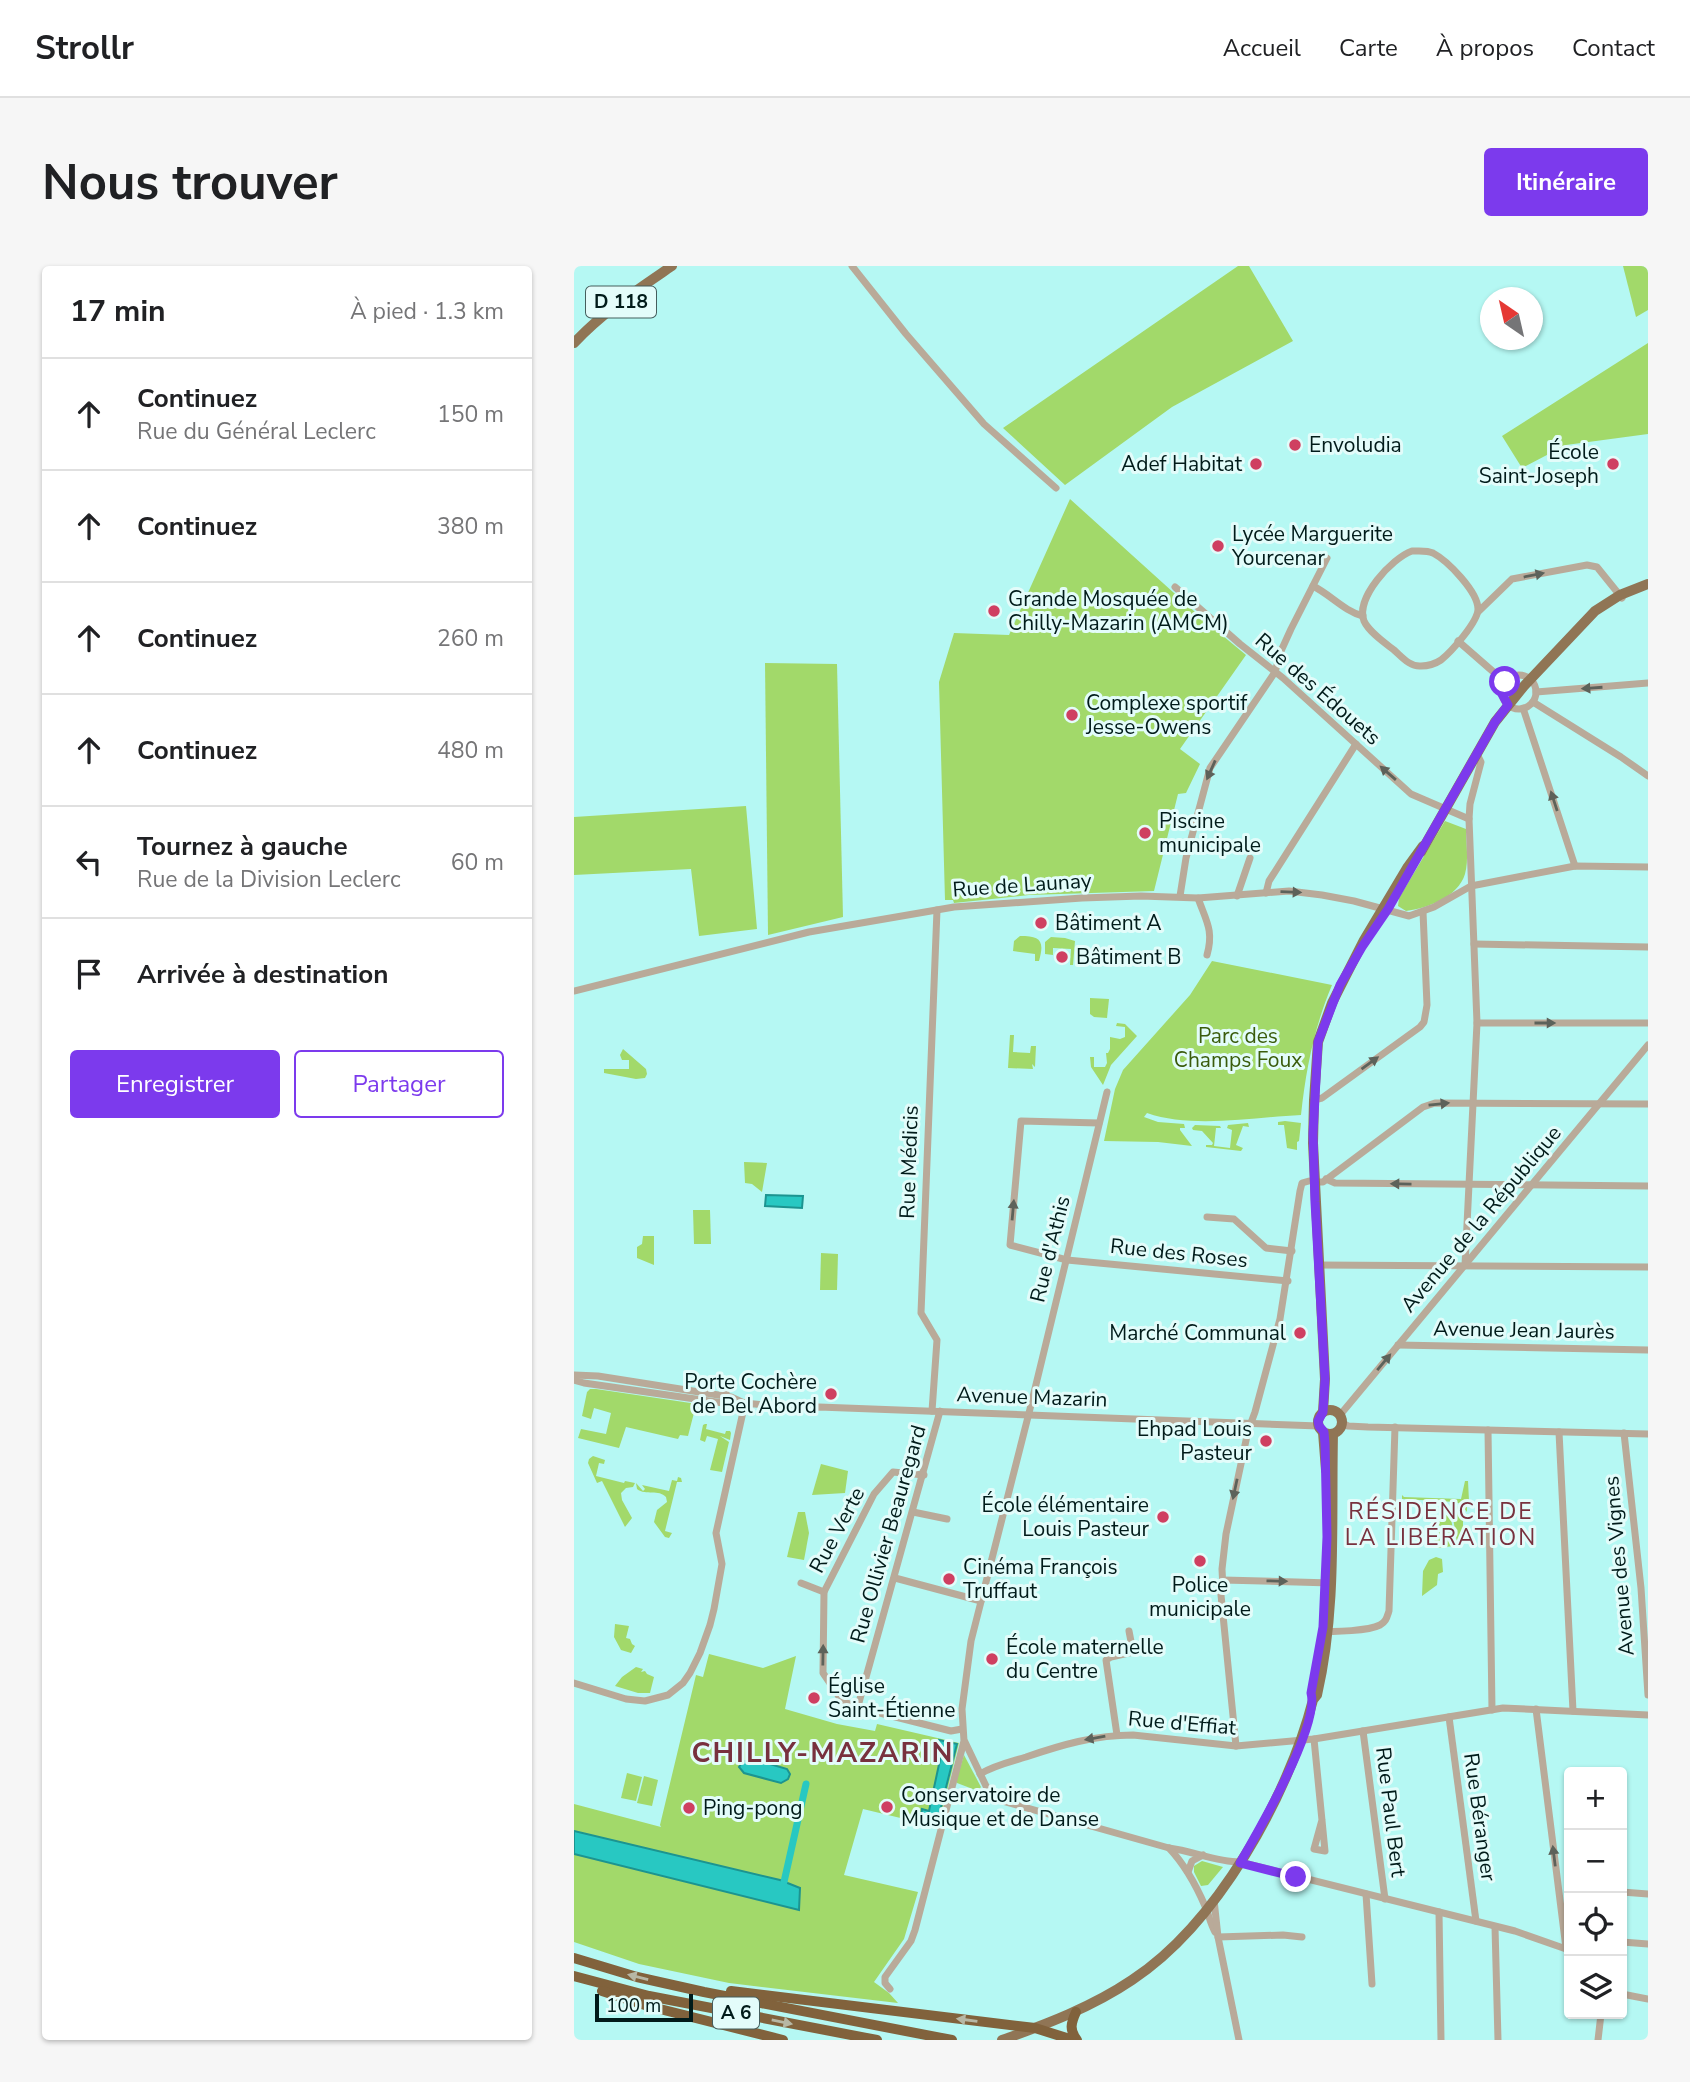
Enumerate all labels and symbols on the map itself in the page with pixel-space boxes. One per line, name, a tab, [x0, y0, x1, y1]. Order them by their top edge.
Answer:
road number: D 118	[586, 286, 656, 318]
north arrow	[1480, 287, 1543, 350]
place label: Envoludia	[1309, 431, 1402, 459]
marker: Envoludia	[1287, 437, 1303, 453]
place label: École Saint-Joseph	[1479, 438, 1599, 490]
place label: Adef Habitat	[1121, 450, 1243, 478]
marker: Adef Habitat	[1248, 456, 1264, 472]
marker: École Saint-Joseph	[1605, 456, 1621, 472]
place label: Lycée Marguerite Yourcenar	[1231, 520, 1393, 572]
marker: Lycée Marguerite Yourcenar	[1210, 538, 1226, 554]
one-way arrow	[1523, 569, 1545, 580]
place label: Grande Mosquée de Chilly-Mazarin (AMCM)	[1008, 585, 1229, 637]
marker: Grande Mosquée de Chilly-Mazarin (AMCM)	[986, 603, 1002, 619]
street label: Rue des Édouets	[1249, 627, 1387, 751]
route start	[1489, 666, 1520, 697]
one-way arrow	[1581, 683, 1603, 694]
place label: Complexe sportif Jesse-Owens	[1085, 689, 1248, 741]
marker: Complexe sportif Jesse-Owens	[1064, 707, 1080, 723]
one-way arrow	[1205, 759, 1216, 780]
one-way arrow	[1379, 766, 1396, 781]
one-way arrow	[1548, 791, 1559, 812]
place label: Piscine municipale	[1159, 807, 1261, 859]
marker: Piscine municipale	[1137, 825, 1153, 841]
street label: Rue de Launay	[952, 866, 1093, 904]
one-way arrow	[1280, 887, 1302, 898]
place label: Bâtiment A	[1055, 909, 1162, 937]
marker: Bâtiment A	[1033, 915, 1049, 931]
place label: Bâtiment B	[1076, 943, 1182, 971]
marker: Bâtiment B	[1054, 949, 1070, 965]
one-way arrow	[1534, 1017, 1556, 1029]
park label: Parc des Champs Foux	[1174, 1022, 1302, 1074]
one-way arrow	[1361, 1056, 1379, 1070]
one-way arrow	[1428, 1098, 1450, 1109]
street label: Rue Médicis	[893, 1105, 925, 1219]
street label: Avenue de la République	[1394, 1120, 1568, 1318]
one-way arrow	[1389, 1178, 1411, 1189]
street label: Rue d'Athis	[1023, 1193, 1077, 1305]
one-way arrow	[1008, 1199, 1019, 1221]
street label: Rue des Roses	[1109, 1232, 1249, 1274]
street label: Avenue Jean Jaurès	[1433, 1314, 1615, 1346]
place label: Marché Communal	[1109, 1319, 1287, 1347]
marker: Marché Communal	[1292, 1325, 1308, 1341]
one-way arrow	[1376, 1354, 1391, 1371]
place label: Porte Cochère de Bel Abord	[684, 1368, 817, 1420]
street label: Avenue Mazarin	[956, 1380, 1108, 1414]
marker: Porte Cochère de Bel Abord	[823, 1386, 839, 1402]
place label: Ehpad Louis Pasteur	[1137, 1415, 1252, 1467]
street label: Rue Ollivier Beauregard	[843, 1422, 933, 1646]
marker: Ehpad Louis Pasteur	[1258, 1433, 1274, 1449]
street label: Avenue des Vignes	[1597, 1475, 1641, 1657]
one-way arrow	[1230, 1478, 1241, 1500]
street label: Rue Verte	[803, 1482, 871, 1578]
place label: École élémentaire Louis Pasteur	[982, 1491, 1149, 1543]
district label: RÉSIDENCE DE LA LIBÉRATION	[1345, 1496, 1537, 1553]
marker: École élémentaire Louis Pasteur	[1155, 1509, 1171, 1525]
place label: Cinéma François Truffaut	[963, 1553, 1118, 1605]
marker: Police municipale	[1192, 1553, 1208, 1569]
marker: Cinéma François Truffaut	[941, 1571, 957, 1587]
place label: Police municipale	[1149, 1571, 1251, 1623]
one-way arrow	[1266, 1576, 1288, 1587]
place label: École maternelle du Centre	[1006, 1633, 1164, 1685]
one-way arrow	[817, 1644, 829, 1666]
marker: École maternelle du Centre	[984, 1651, 1000, 1667]
place label: Église Saint-Étienne	[828, 1672, 955, 1724]
marker: Église Saint-Étienne	[806, 1690, 822, 1706]
street label: Rue d'Effiat	[1127, 1704, 1238, 1742]
one-way arrow	[1084, 1732, 1106, 1743]
district label: CHILLY-MAZARIN	[691, 1734, 955, 1772]
street label: Rue Paul Bert	[1369, 1746, 1413, 1879]
street label: Rue Béranger	[1457, 1751, 1503, 1883]
place label: Conservatoire de Musique et de Danse	[901, 1781, 1099, 1833]
place label: Ping-pong	[703, 1794, 802, 1822]
marker: Conservatoire de Musique et de Danse	[879, 1799, 895, 1815]
marker: Ping-pong	[681, 1800, 697, 1816]
one-way arrow	[1549, 1845, 1560, 1867]
route end	[1280, 1861, 1311, 1892]
one-way arrow	[627, 1971, 649, 1982]
scale bar	[595, 1991, 693, 2023]
road number: A 6	[713, 1998, 759, 2029]
one-way arrow	[956, 2015, 978, 2026]
one-way arrow	[771, 2017, 793, 2028]

